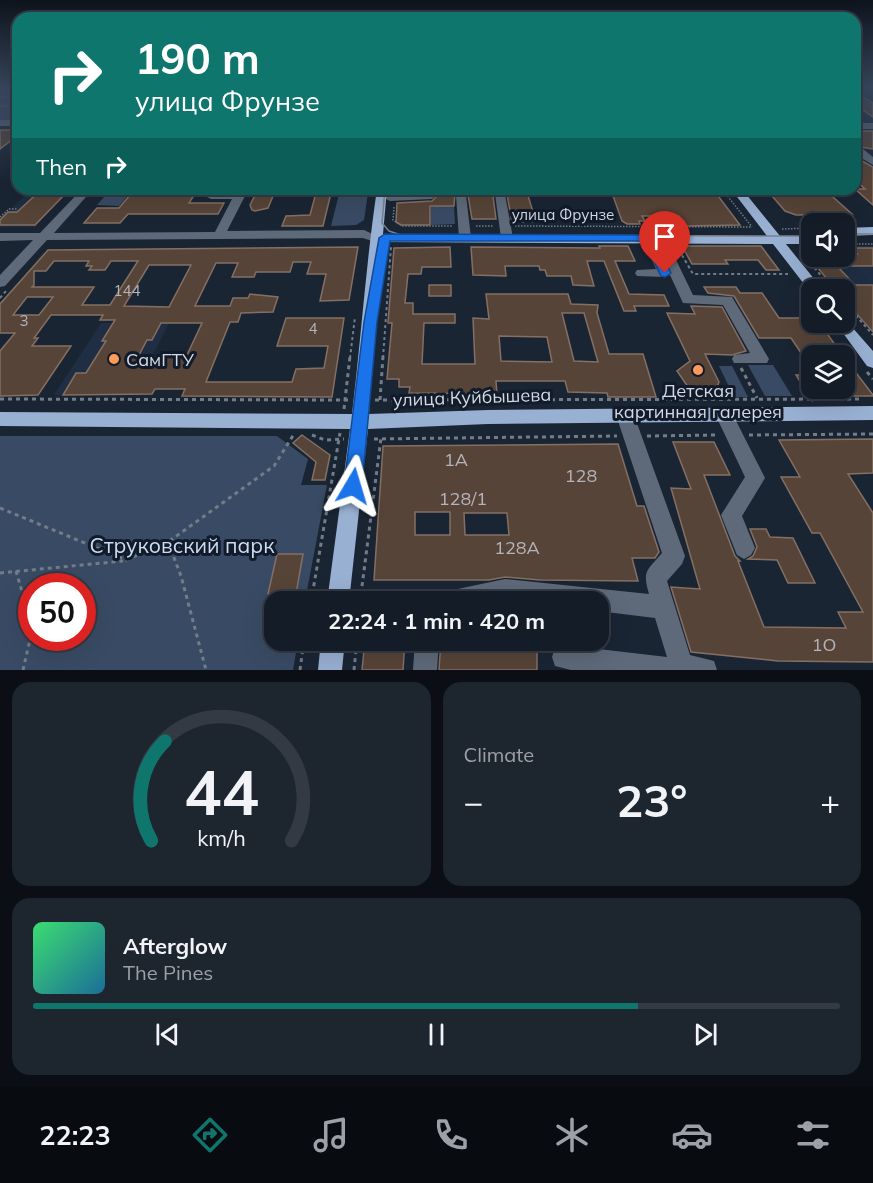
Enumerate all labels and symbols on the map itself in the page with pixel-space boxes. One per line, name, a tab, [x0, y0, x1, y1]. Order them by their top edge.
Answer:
street label: улица Фрунзе	[512, 205, 614, 224]
pin	[639, 211, 690, 273]
house number: 144	[113, 281, 141, 300]
house number: 3	[19, 311, 29, 330]
house number: 4	[308, 319, 318, 338]
place label: СамГТУ	[126, 348, 194, 371]
marker: СамГТУ	[107, 352, 121, 366]
marker: Детская картинная галерея	[691, 363, 705, 377]
place label: Детская картинная галерея	[614, 379, 782, 423]
street label: улица Куйбышева	[392, 383, 552, 411]
house number: 1А	[444, 448, 468, 471]
position arrow	[321, 454, 385, 518]
house number: 128	[565, 464, 597, 487]
house number: 128/1	[439, 487, 487, 510]
park label: Струковский парк	[90, 532, 275, 558]
house number: 128А	[494, 536, 540, 559]
speed limit sign: 50	[18, 573, 96, 651]
house number: 1О	[812, 633, 836, 656]

